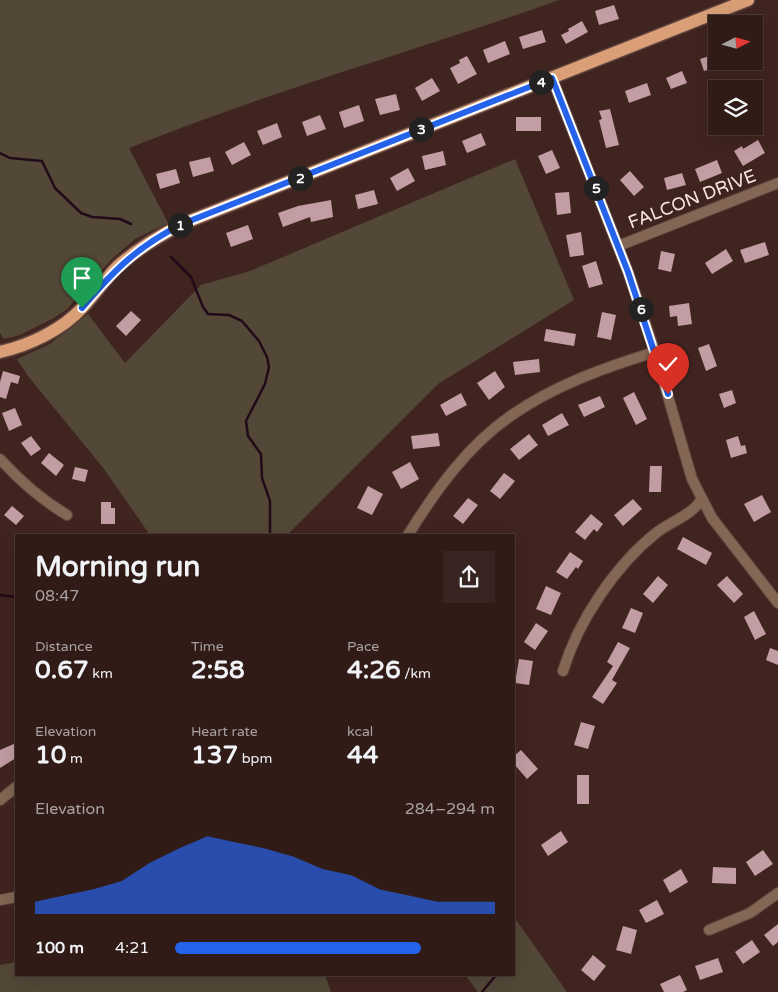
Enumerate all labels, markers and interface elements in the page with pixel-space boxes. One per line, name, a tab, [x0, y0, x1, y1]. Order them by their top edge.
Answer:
north arrow	[708, 15, 762, 70]
map controls	[708, 15, 763, 135]
pin: 4	[528, 70, 554, 94]
text: 4	[537, 74, 546, 91]
button: layers	[708, 80, 763, 135]
pin: 3	[408, 116, 434, 142]
text: 3	[417, 121, 426, 138]
street label: FALCON DRIVE	[625, 165, 759, 233]
pin: 2	[288, 166, 312, 190]
text: 2	[296, 170, 305, 187]
pin: 5	[584, 176, 608, 200]
text: 5	[592, 180, 601, 197]
pin: 1	[168, 212, 192, 238]
text: 1	[176, 217, 185, 234]
pin	[61, 257, 103, 308]
icon: arrive	[68, 264, 96, 292]
pin: 6	[628, 296, 654, 322]
text: 6	[637, 301, 646, 318]
pin	[647, 343, 689, 394]
icon: check	[654, 350, 682, 378]
text: Morning run	[35, 550, 200, 584]
button: share	[443, 551, 495, 603]
text: 08:47	[35, 586, 79, 606]
text: Distance	[35, 638, 93, 655]
text: Time	[191, 638, 224, 655]
text: Pace	[347, 638, 379, 655]
text: 0.67	[35, 655, 89, 685]
text: 2:58	[191, 655, 245, 685]
text: 4:26	[347, 655, 401, 685]
text: km	[89, 665, 113, 682]
text: /km	[401, 665, 431, 682]
text: Elevation	[35, 723, 96, 740]
text: Heart rate	[191, 723, 258, 740]
text: kcal	[347, 723, 373, 740]
text: 10	[35, 740, 66, 770]
text: 137	[191, 740, 238, 770]
text: 44	[347, 740, 378, 770]
text: m	[66, 750, 83, 767]
text: bpm	[238, 750, 272, 767]
text: Elevation	[35, 799, 105, 819]
text: 284–294 m	[405, 799, 495, 819]
text: 100 m	[35, 938, 84, 958]
text: 4:21	[115, 938, 149, 958]

